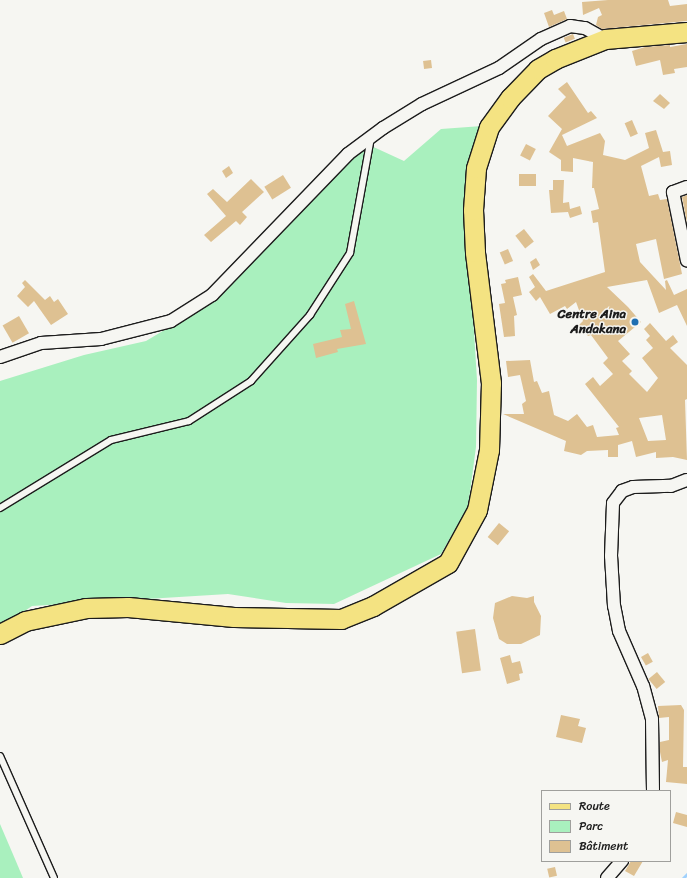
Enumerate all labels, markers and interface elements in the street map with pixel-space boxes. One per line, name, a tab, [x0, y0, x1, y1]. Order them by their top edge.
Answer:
place label: Centre Aina Andakana	[557, 307, 626, 338]
marker: Centre Aina Andakana	[629, 316, 641, 328]
legend	[541, 790, 671, 862]
text: Route	[579, 795, 610, 817]
text: Parc	[579, 815, 603, 837]
text: Bâtiment	[579, 835, 628, 857]

